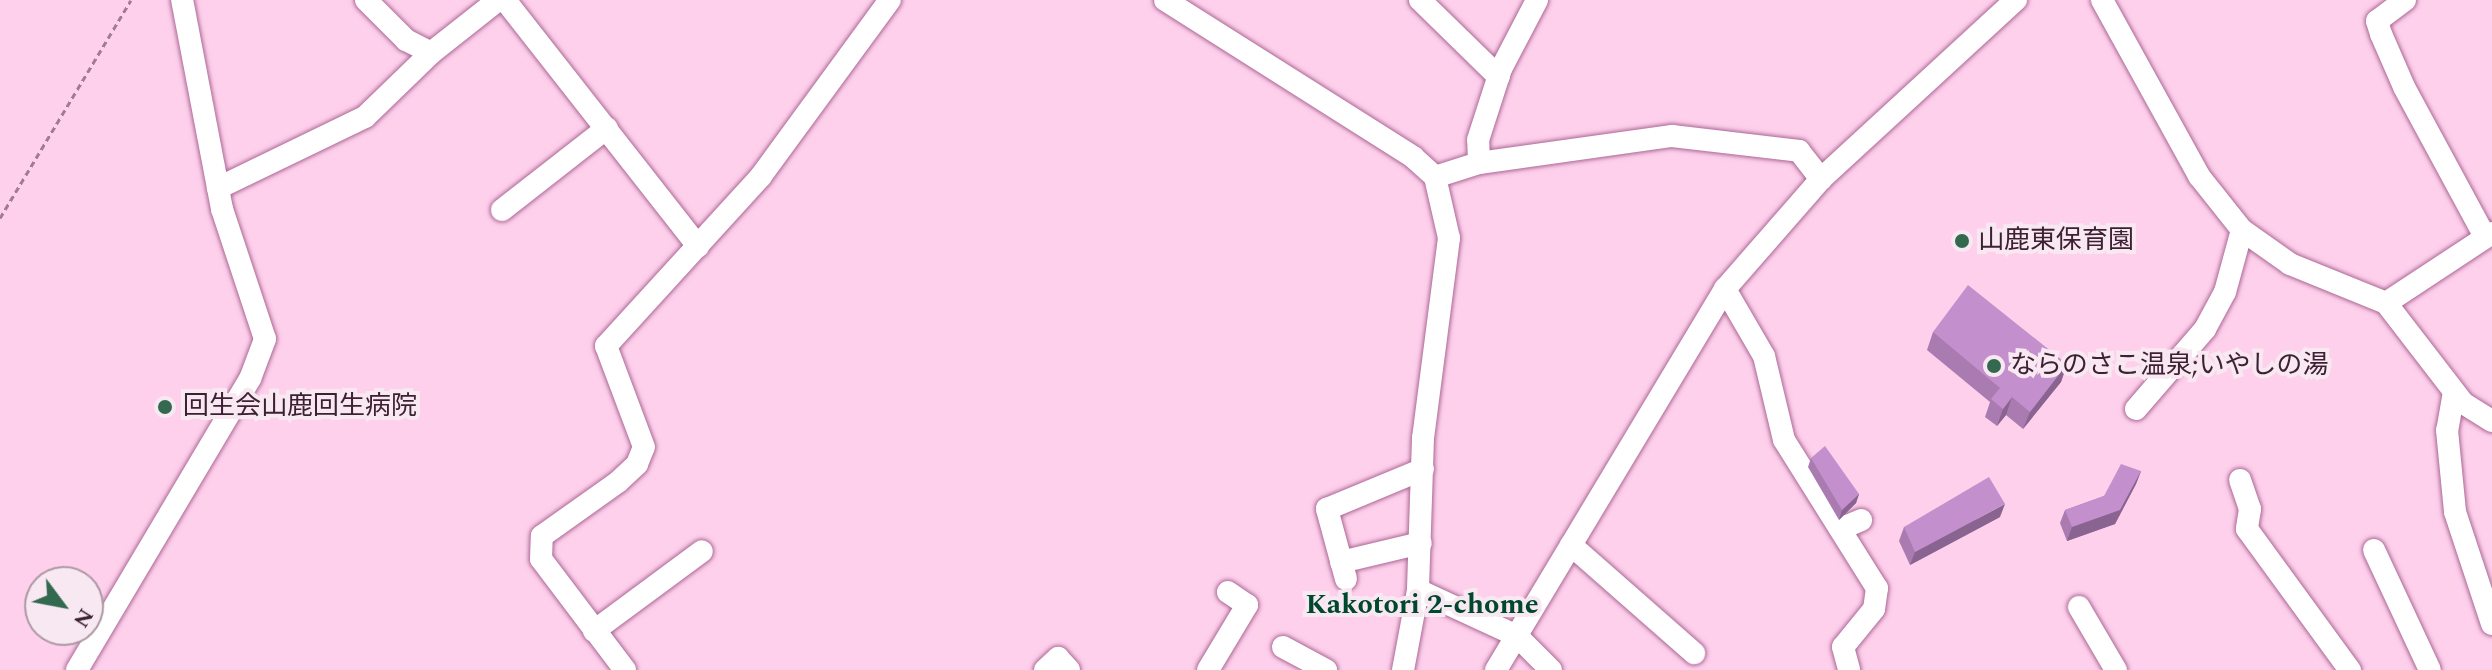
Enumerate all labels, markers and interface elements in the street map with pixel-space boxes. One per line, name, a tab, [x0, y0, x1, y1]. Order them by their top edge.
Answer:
place label: 山鹿東保育園	[1978, 225, 2134, 257]
marker: 山鹿東保育園	[1953, 232, 1971, 250]
place label: ならのさこ温泉;いやしの湯	[2010, 350, 2328, 382]
marker: ならのさこ温泉;いやしの湯	[1985, 357, 2003, 375]
place label: 回生会山鹿回生病院	[183, 391, 417, 423]
marker: 回生会山鹿回生病院	[154, 396, 176, 418]
north arrow	[24, 566, 104, 646]
district label: Kakotori 2-chome	[1305, 588, 1539, 622]
text: N	[64, 602, 102, 634]

